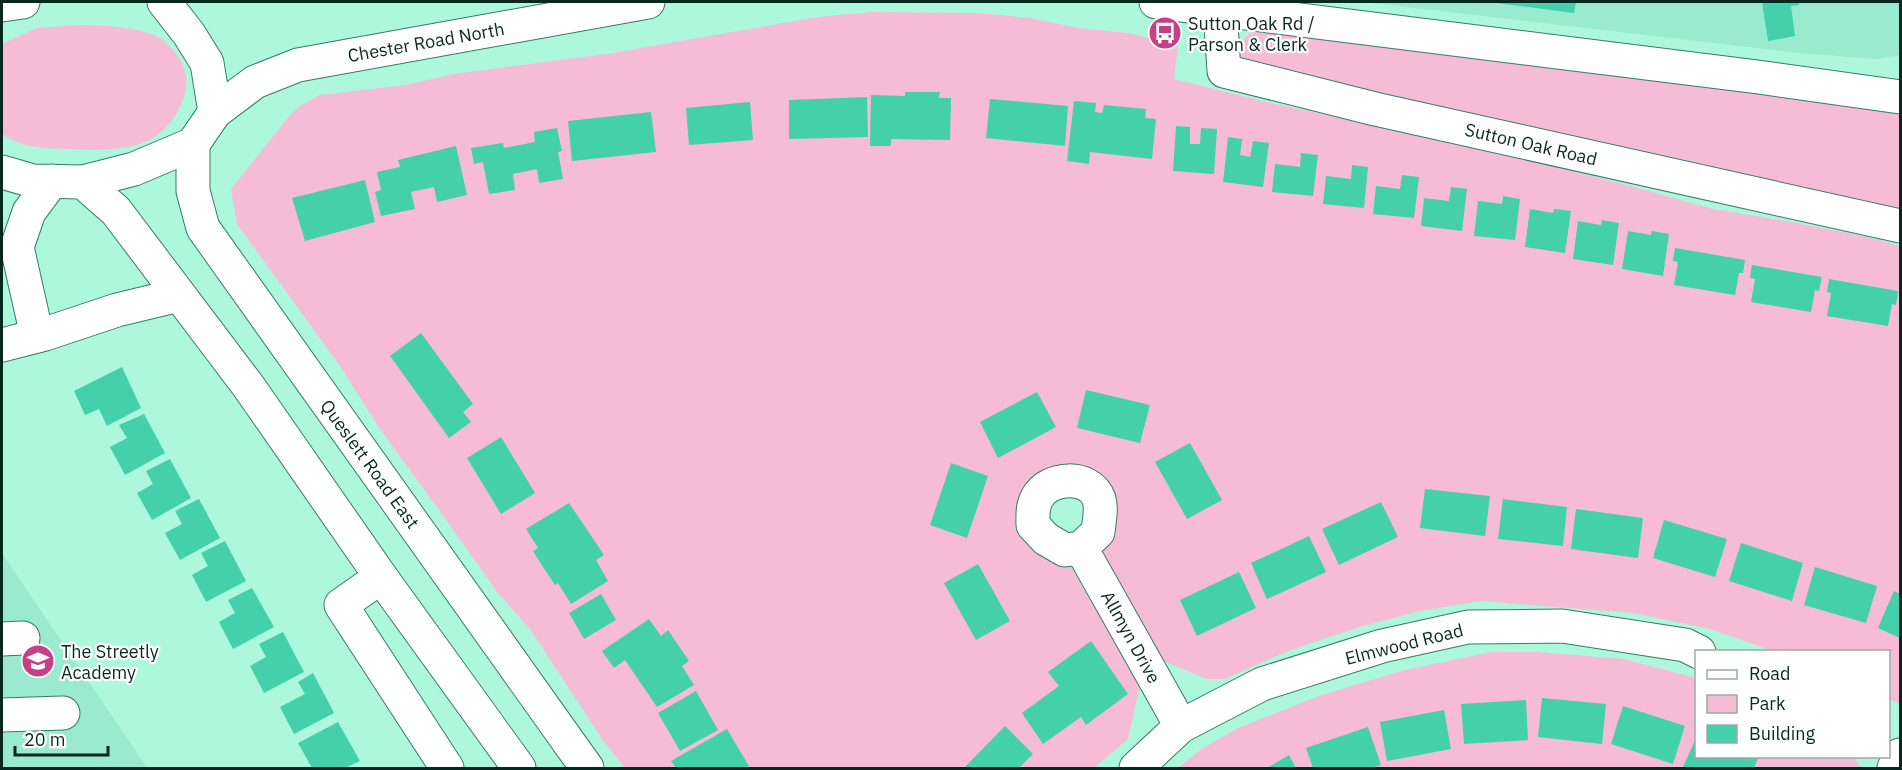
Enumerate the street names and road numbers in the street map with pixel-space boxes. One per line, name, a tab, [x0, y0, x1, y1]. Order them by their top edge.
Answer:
street label: Chester Road North	[346, 17, 506, 67]
street label: Sutton Oak Road	[1463, 118, 1599, 170]
street label: Queslett Road East	[315, 395, 425, 533]
street label: Allmyn Drive	[1096, 587, 1166, 687]
street label: Elmwood Road	[1343, 618, 1465, 670]

